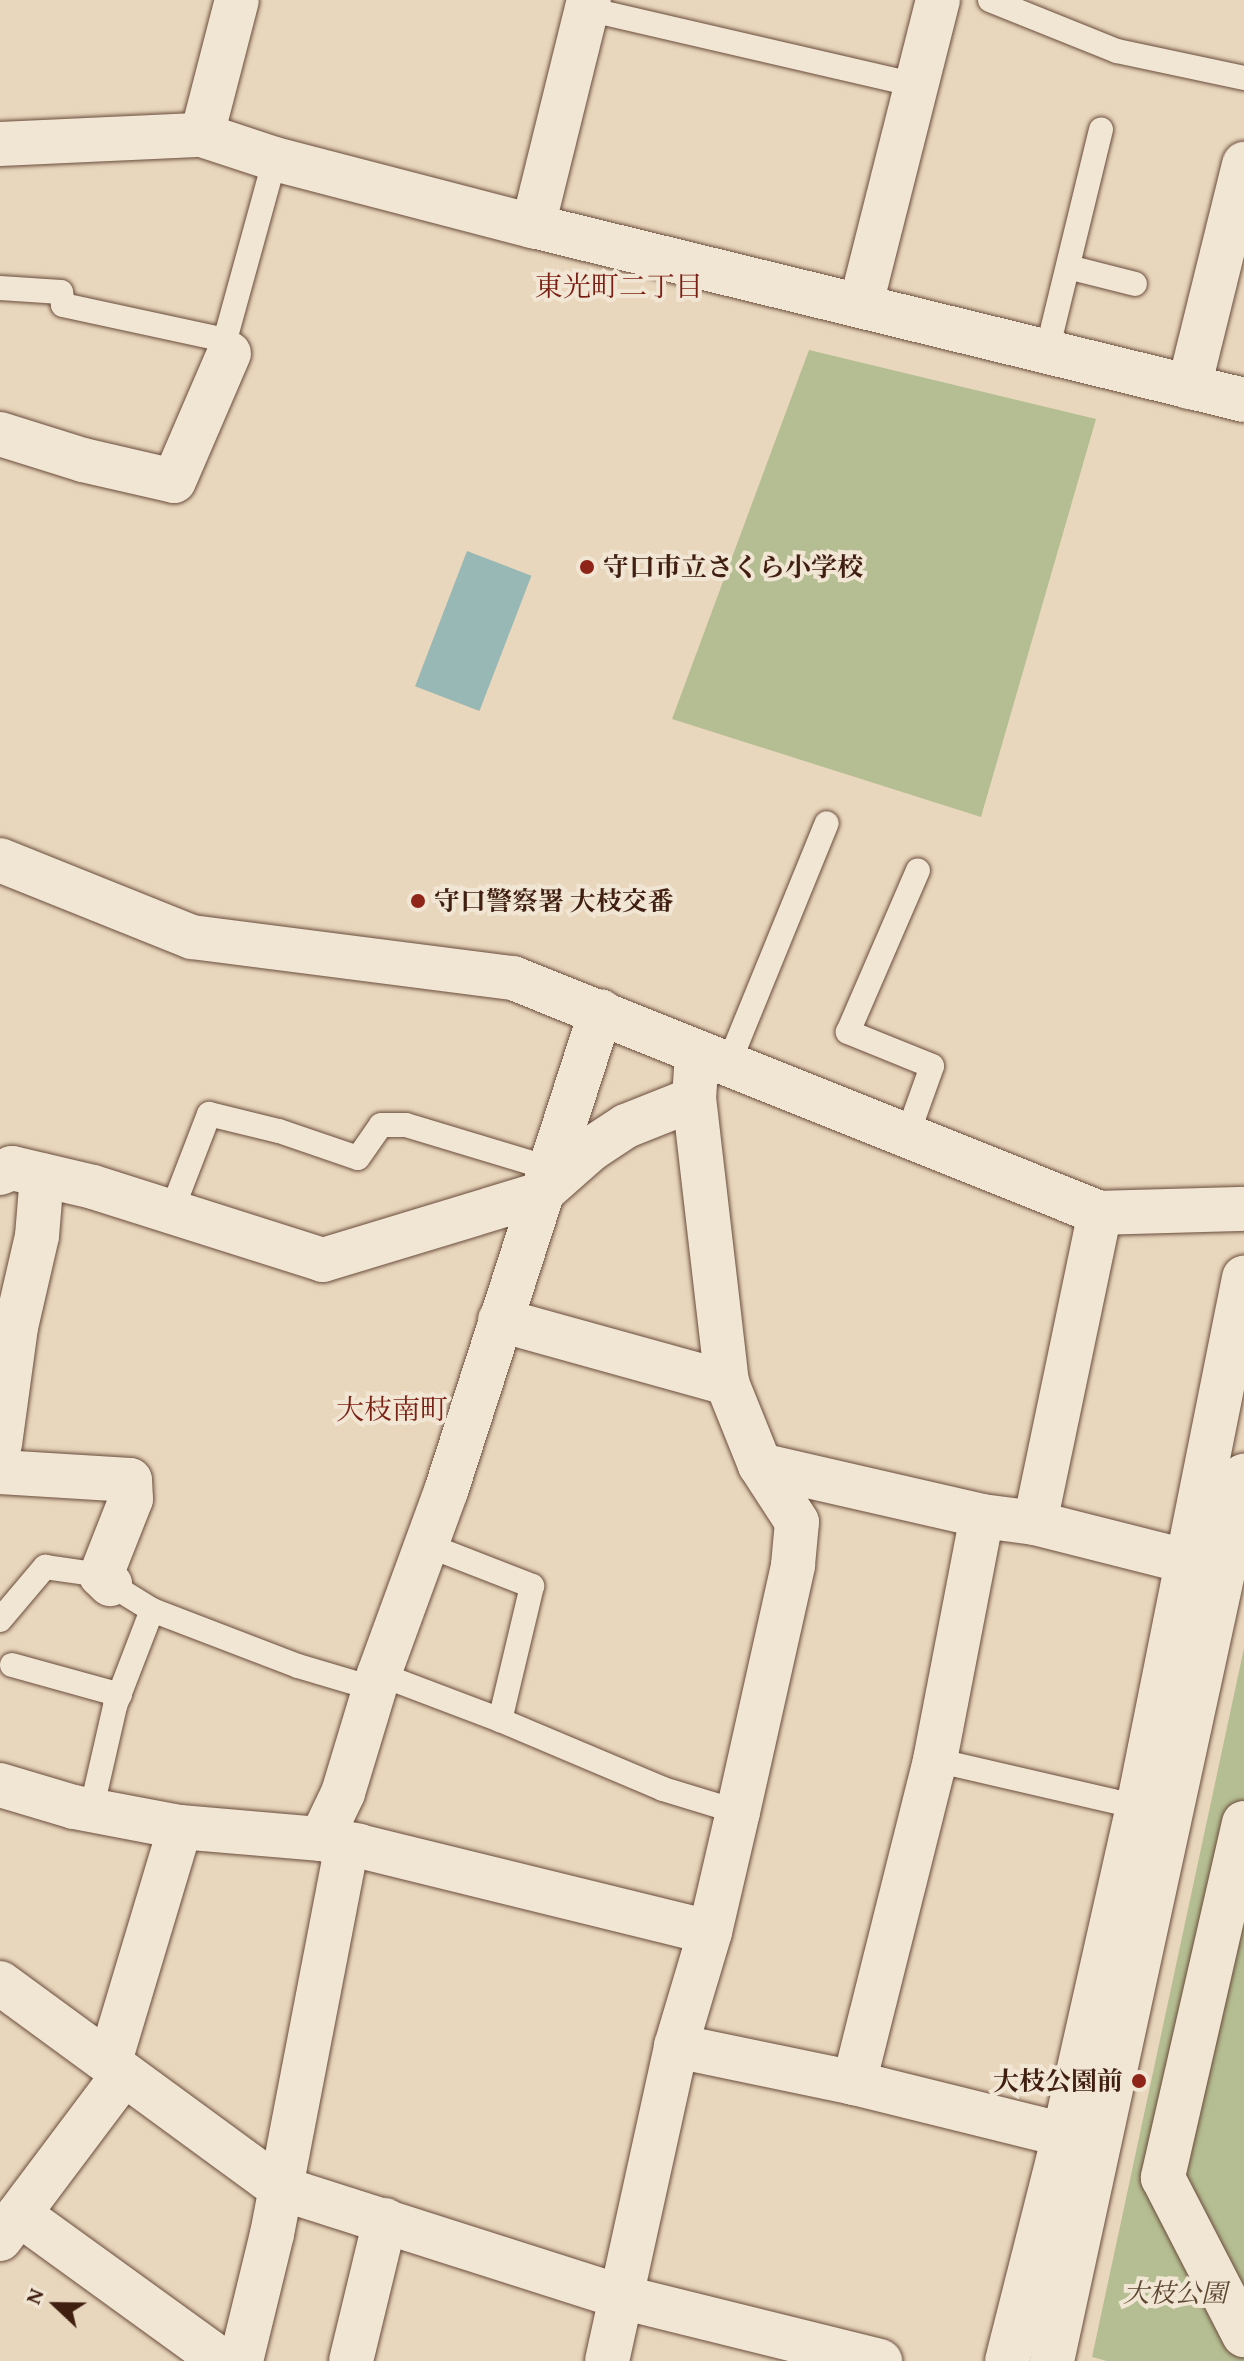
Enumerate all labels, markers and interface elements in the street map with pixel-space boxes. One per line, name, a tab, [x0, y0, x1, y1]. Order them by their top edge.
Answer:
district label: 東光町二丁目	[535, 269, 703, 303]
place label: 守口市立さくら小学校	[603, 551, 863, 583]
marker: 守口市立さくら小学校	[578, 558, 596, 576]
place label: 守口警察署 大枝交番	[434, 885, 674, 917]
marker: 守口警察署 大枝交番	[409, 892, 427, 910]
district label: 大枝南町	[336, 1392, 448, 1426]
place label: 大枝公園前	[993, 2065, 1123, 2097]
marker: 大枝公園前	[1130, 2072, 1148, 2090]
north arrow	[16, 2265, 96, 2345]
park label: 大枝公園	[1123, 2277, 1227, 2309]
text: N	[16, 2283, 51, 2309]

